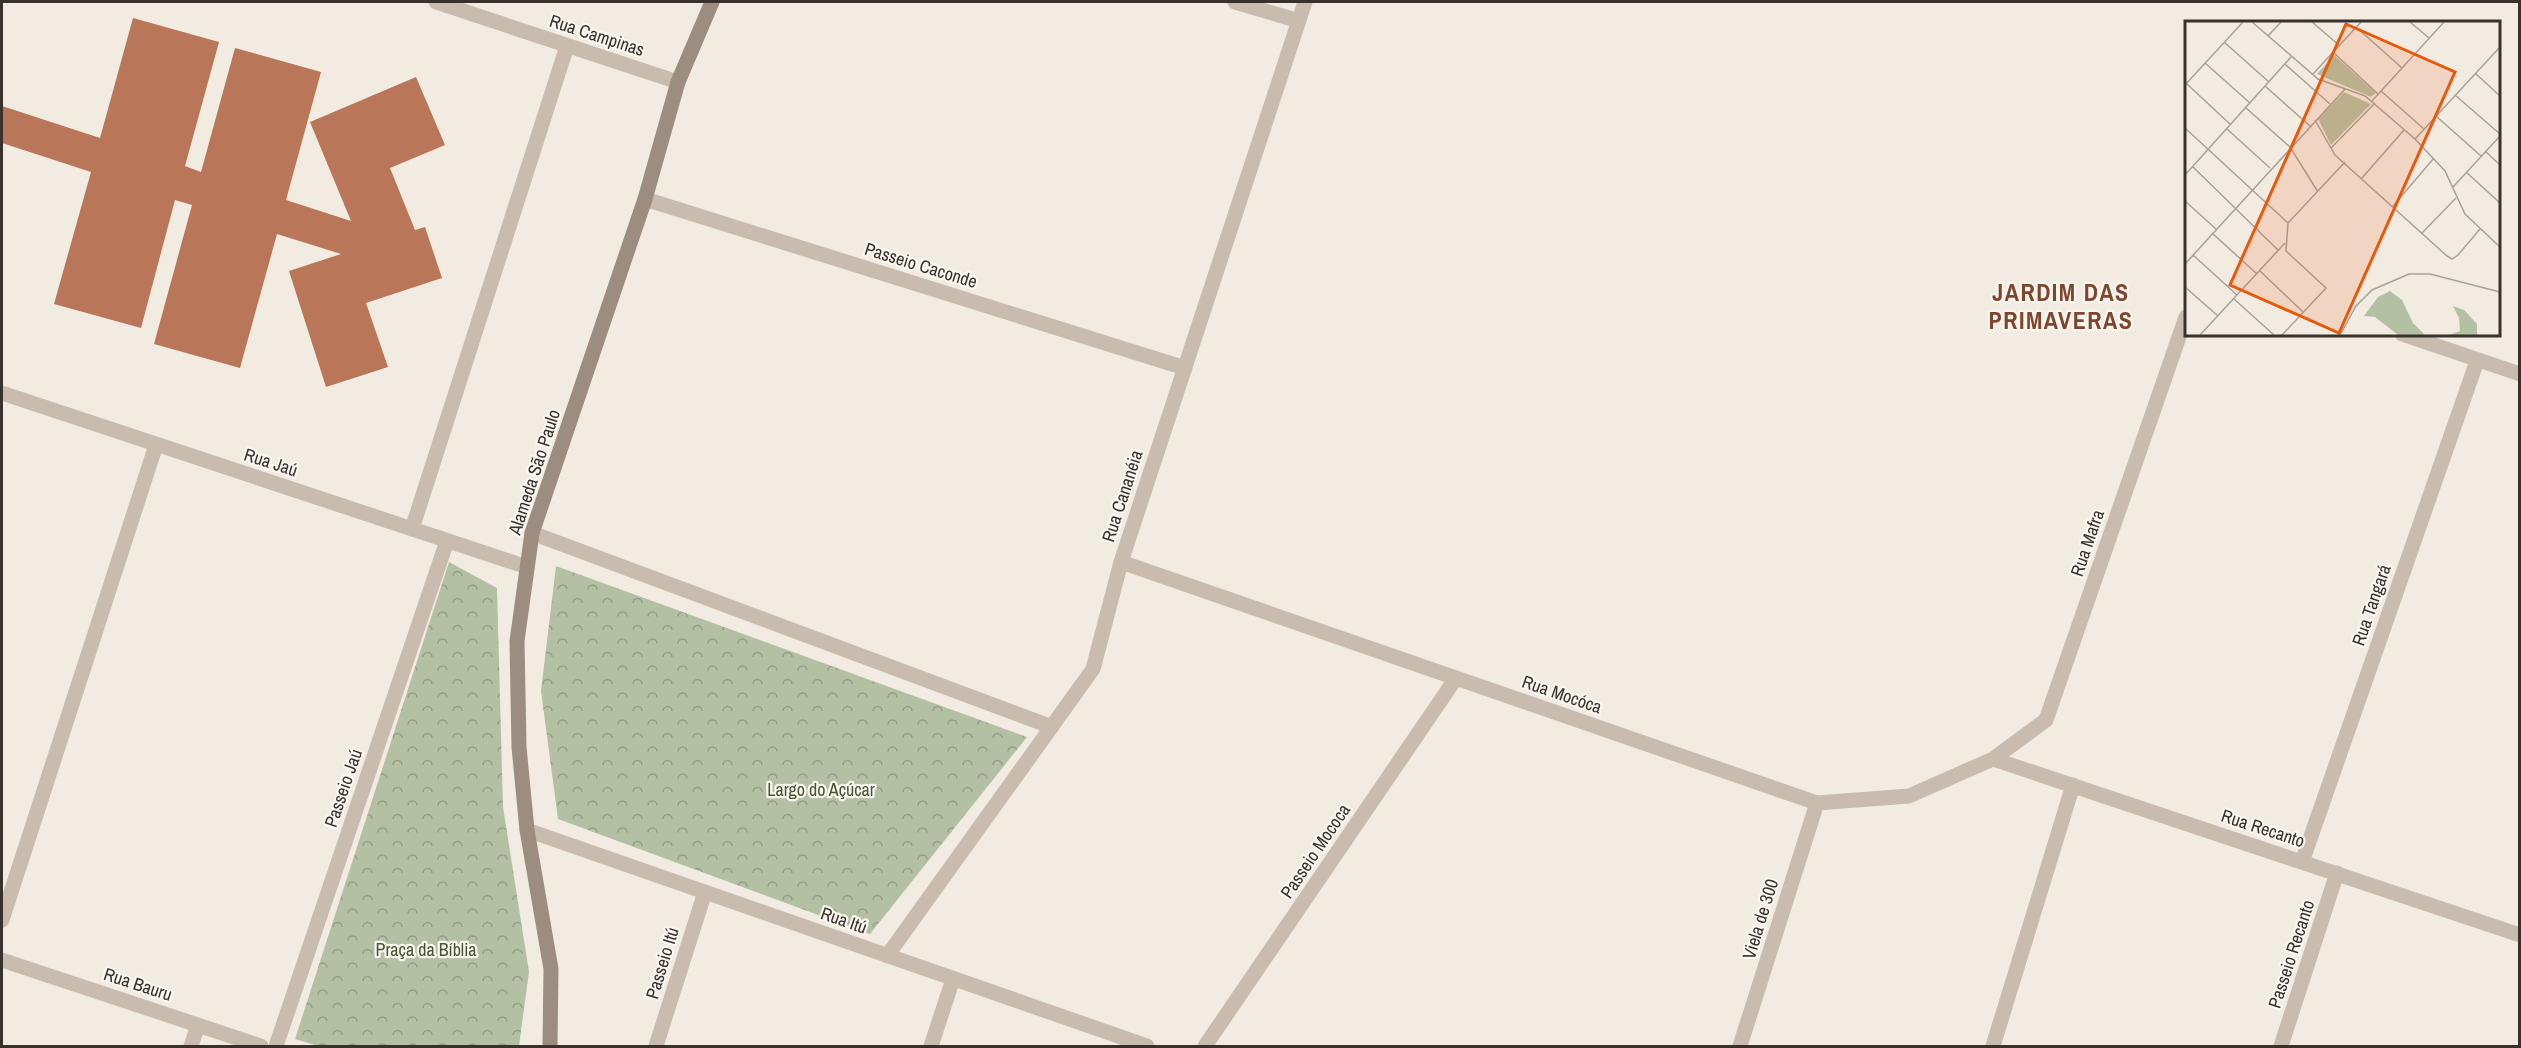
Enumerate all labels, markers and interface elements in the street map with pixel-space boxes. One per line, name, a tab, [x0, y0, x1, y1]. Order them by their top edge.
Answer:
street label: Rua Campinas	[546, 8, 648, 62]
inset map	[2185, 21, 2500, 336]
street label: Passeio Caconde	[862, 236, 980, 294]
district label: JARDIM DAS PRIMAVERAS	[1989, 276, 2133, 336]
street label: Alameda São Paulo	[502, 406, 566, 539]
street label: Rua Jaú	[241, 442, 301, 482]
street label: Rua Cananéia	[1095, 447, 1149, 545]
street label: Rua Mafra	[2064, 506, 2110, 580]
street label: Rua Tangará	[2345, 561, 2397, 649]
street label: Rua Mocóca	[1519, 669, 1605, 719]
street label: Passeio Jaú	[318, 746, 368, 830]
park label: Largo do Açúcar	[767, 777, 875, 802]
street label: Passeio Mococa	[1274, 799, 1356, 903]
street label: Rua Recanto	[2218, 803, 2308, 853]
street label: Viela de 300	[1736, 876, 1784, 962]
street label: Passeio Recanto	[2262, 897, 2320, 1011]
street label: Rua Itú	[817, 900, 871, 940]
street label: Passeio Itú	[639, 924, 685, 1002]
park label: Praça da Bíblia	[376, 937, 476, 962]
street label: Rua Bauru	[101, 961, 175, 1007]

